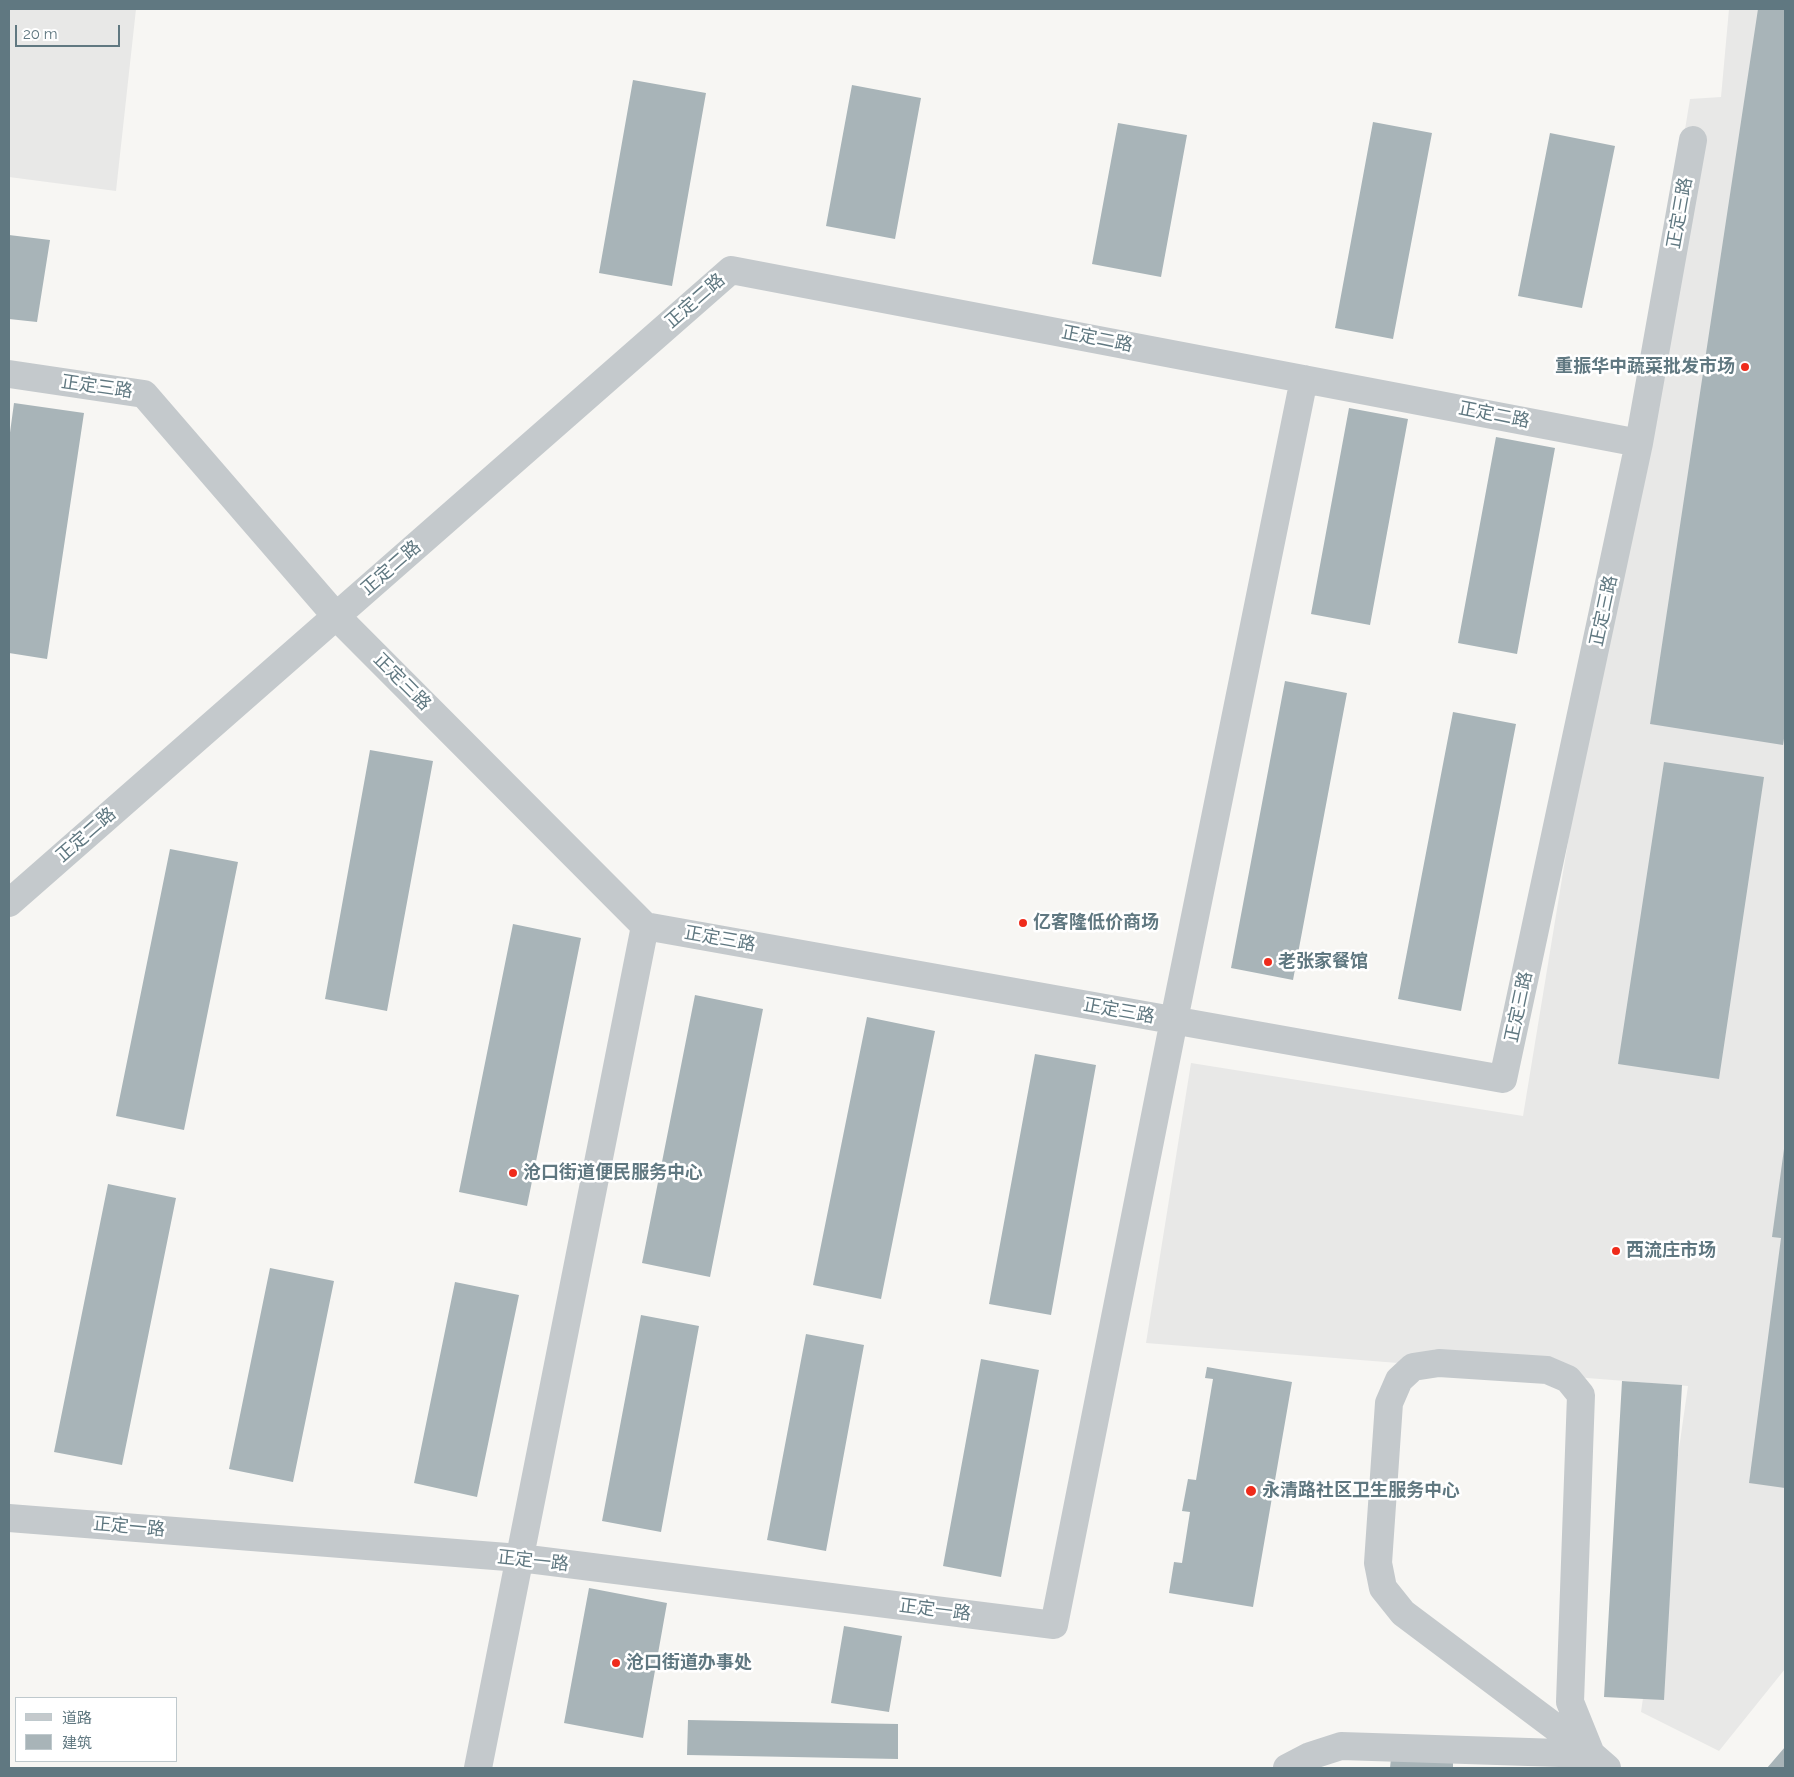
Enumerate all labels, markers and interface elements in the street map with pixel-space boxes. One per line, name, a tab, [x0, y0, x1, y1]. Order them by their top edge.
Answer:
scale bar	[18, 15, 122, 47]
text: 20 m	[23, 25, 58, 43]
street label: 正定三路	[1663, 176, 1697, 250]
street label: 正定二路	[661, 269, 729, 333]
street label: 正定二路	[1060, 322, 1134, 356]
place label: 重振华中蔬菜批发市场	[1555, 356, 1735, 378]
marker: 重振华中蔬菜批发市场	[1739, 361, 1751, 373]
street label: 正定三路	[60, 371, 134, 403]
street label: 正定二路	[1457, 398, 1531, 432]
street label: 正定二路	[357, 536, 425, 600]
street label: 正定三路	[1586, 574, 1622, 648]
street label: 正定三路	[369, 649, 435, 715]
street label: 正定二路	[52, 803, 120, 867]
place label: 亿客隆低价商场	[1033, 912, 1159, 934]
marker: 亿客隆低价商场	[1017, 917, 1029, 929]
street label: 正定三路	[683, 922, 757, 956]
place label: 老张家餐馆	[1278, 951, 1368, 973]
marker: 老张家餐馆	[1262, 956, 1274, 968]
street label: 正定三路	[1501, 970, 1537, 1044]
street label: 正定三路	[1082, 994, 1156, 1028]
place label: 沧口街道便民服务中心	[523, 1162, 703, 1184]
marker: 沧口街道便民服务中心	[507, 1167, 519, 1179]
place label: 西流庄市场	[1626, 1240, 1716, 1262]
marker: 西流庄市场	[1610, 1245, 1622, 1257]
place label: 永清路社区卫生服务中心	[1262, 1480, 1460, 1502]
marker: 永清路社区卫生服务中心	[1244, 1484, 1258, 1498]
street label: 正定一路	[92, 1513, 166, 1541]
street label: 正定一路	[496, 1546, 570, 1576]
street label: 正定一路	[898, 1595, 972, 1625]
place label: 沧口街道办事处	[626, 1652, 752, 1674]
marker: 沧口街道办事处	[610, 1657, 622, 1669]
legend	[15, 1697, 178, 1762]
text: 道路	[62, 1709, 92, 1727]
text: 建筑	[62, 1734, 92, 1752]

